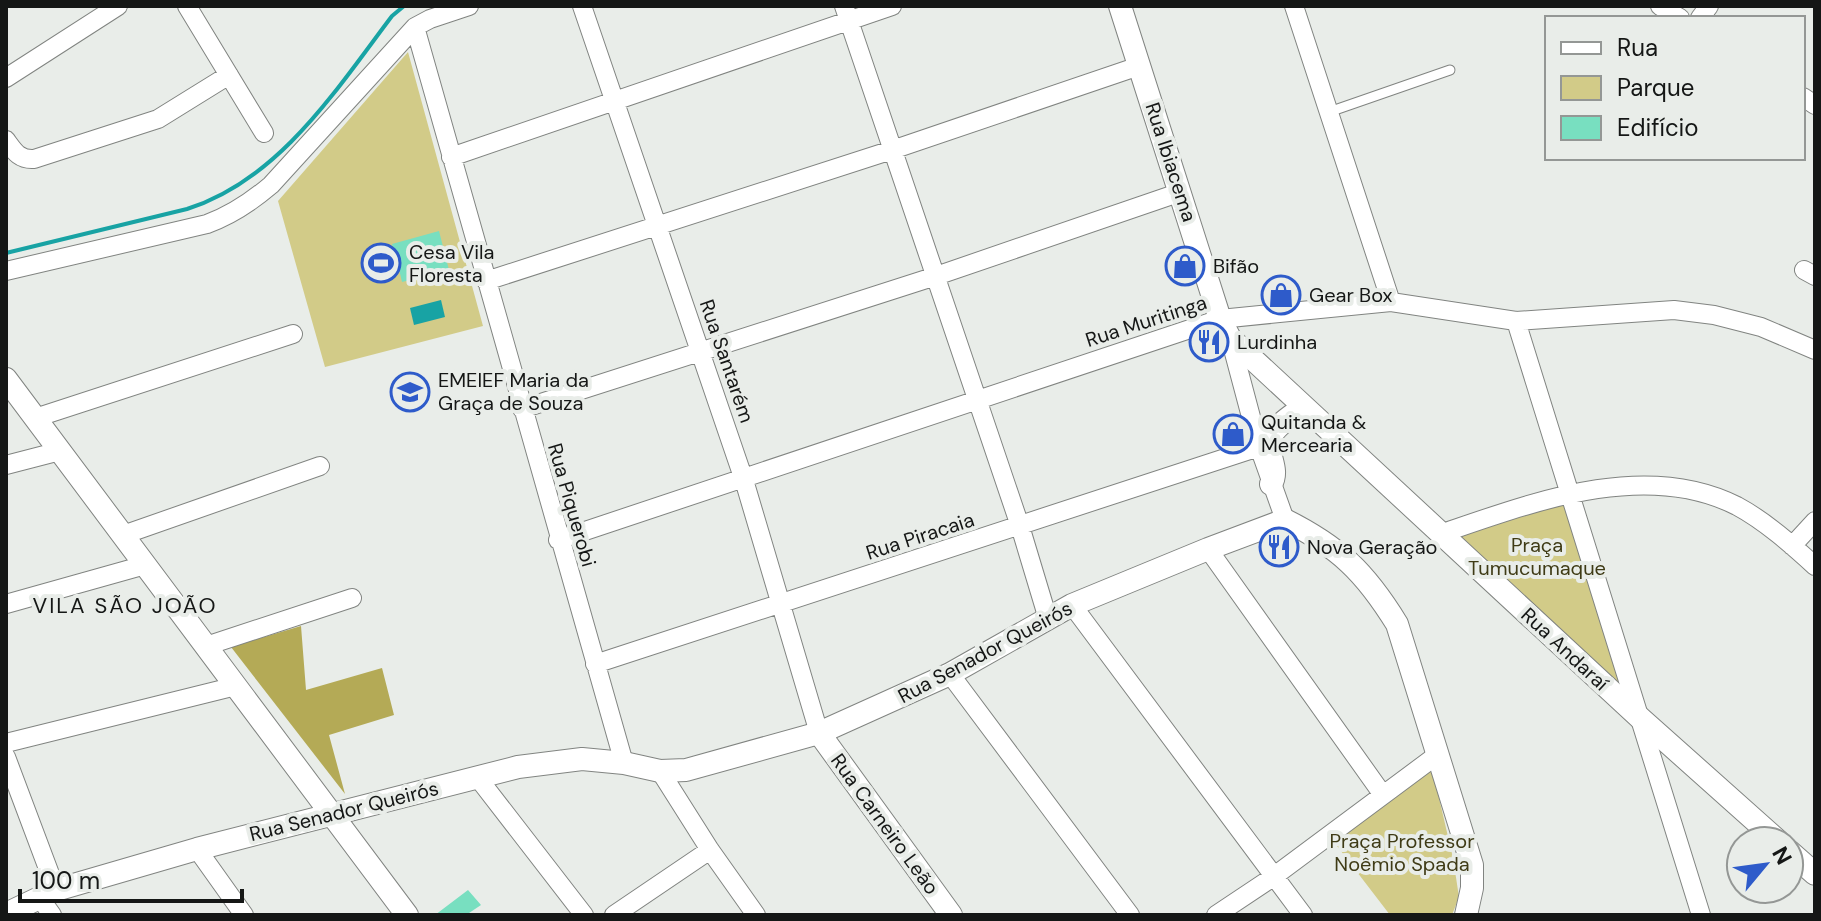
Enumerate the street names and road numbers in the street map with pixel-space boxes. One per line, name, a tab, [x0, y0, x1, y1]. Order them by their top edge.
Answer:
street label: Rua Ibiacema	[1139, 99, 1203, 225]
street label: Rua Muritinga	[1082, 289, 1210, 353]
street label: Rua Santarém	[694, 296, 760, 426]
street label: Rua Piquerobi	[542, 440, 602, 570]
street label: Rua Piracaia	[863, 506, 977, 566]
street label: Rua Senador Queirós	[893, 595, 1077, 709]
street label: Rua Andaraí	[1516, 602, 1615, 697]
street label: Rua Carneiro Leão	[825, 748, 945, 900]
street label: Rua Senador Queirós	[247, 775, 441, 847]

